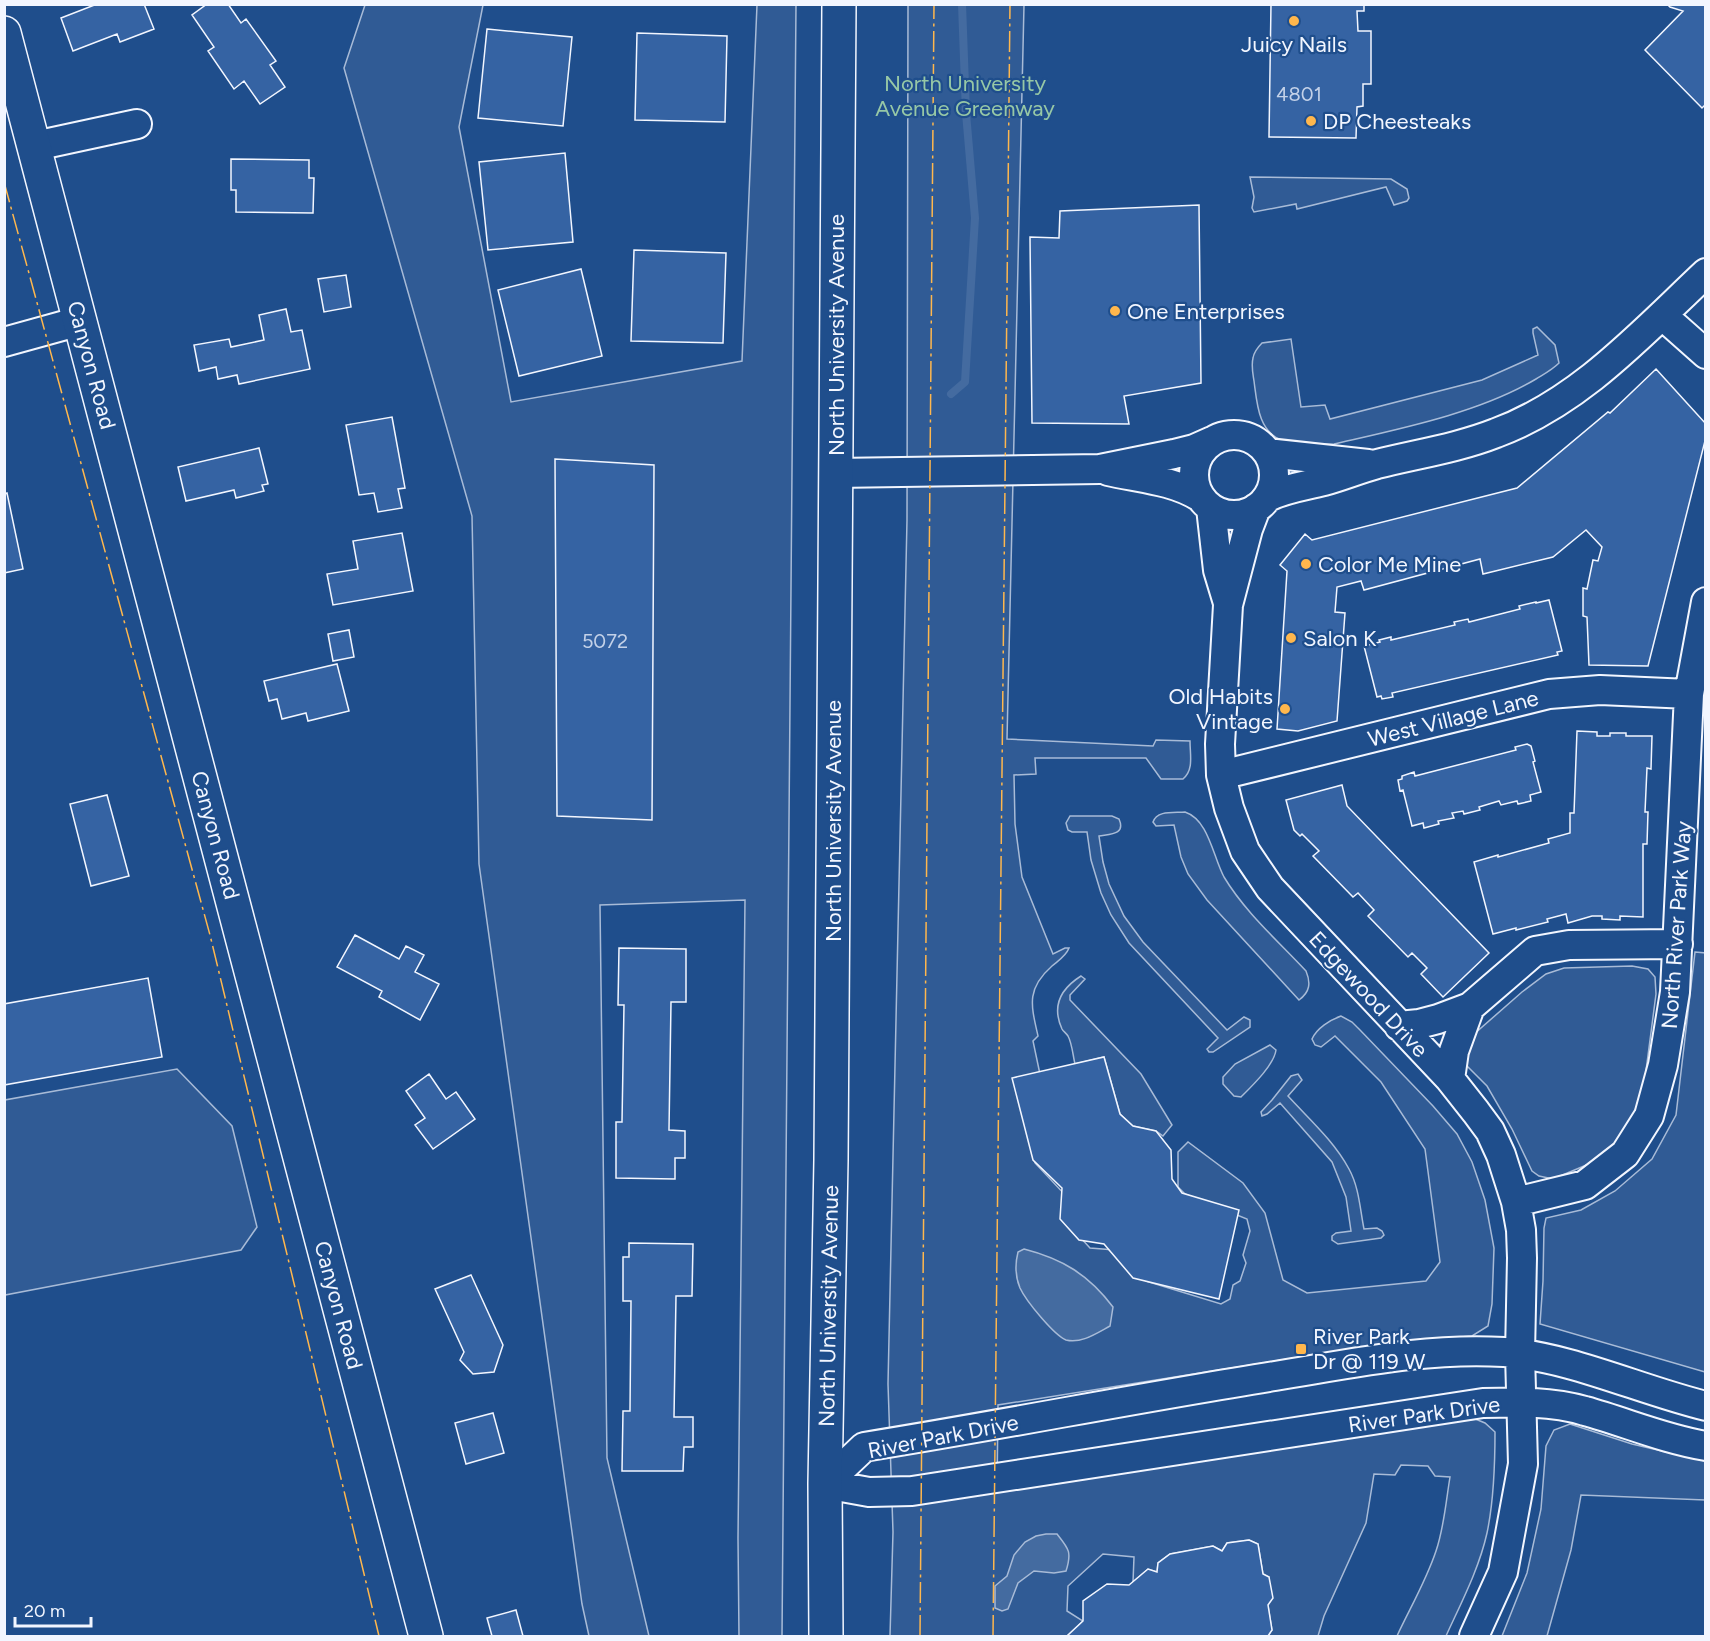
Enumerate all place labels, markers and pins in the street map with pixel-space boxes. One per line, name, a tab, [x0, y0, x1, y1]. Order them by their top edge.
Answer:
marker: Juicy Nails	[1287, 14, 1301, 28]
place label: Juicy Nails	[1241, 31, 1347, 58]
place label: DP Cheesteaks	[1323, 108, 1471, 135]
marker: DP Cheesteaks	[1304, 114, 1318, 128]
place label: One Enterprises	[1127, 298, 1285, 325]
marker: One Enterprises	[1108, 304, 1122, 318]
place label: Color Me Mine	[1318, 551, 1461, 578]
marker: Color Me Mine	[1299, 557, 1313, 571]
place label: Salon K	[1303, 625, 1377, 652]
marker: Salon K	[1284, 631, 1298, 645]
place label: Old Habits Vintage	[1168, 683, 1273, 735]
marker: Old Habits Vintage	[1278, 702, 1292, 716]
place label: River Park Dr @ 119 W	[1313, 1323, 1425, 1375]
marker: River Park Dr @ 119 W	[1294, 1342, 1308, 1356]

